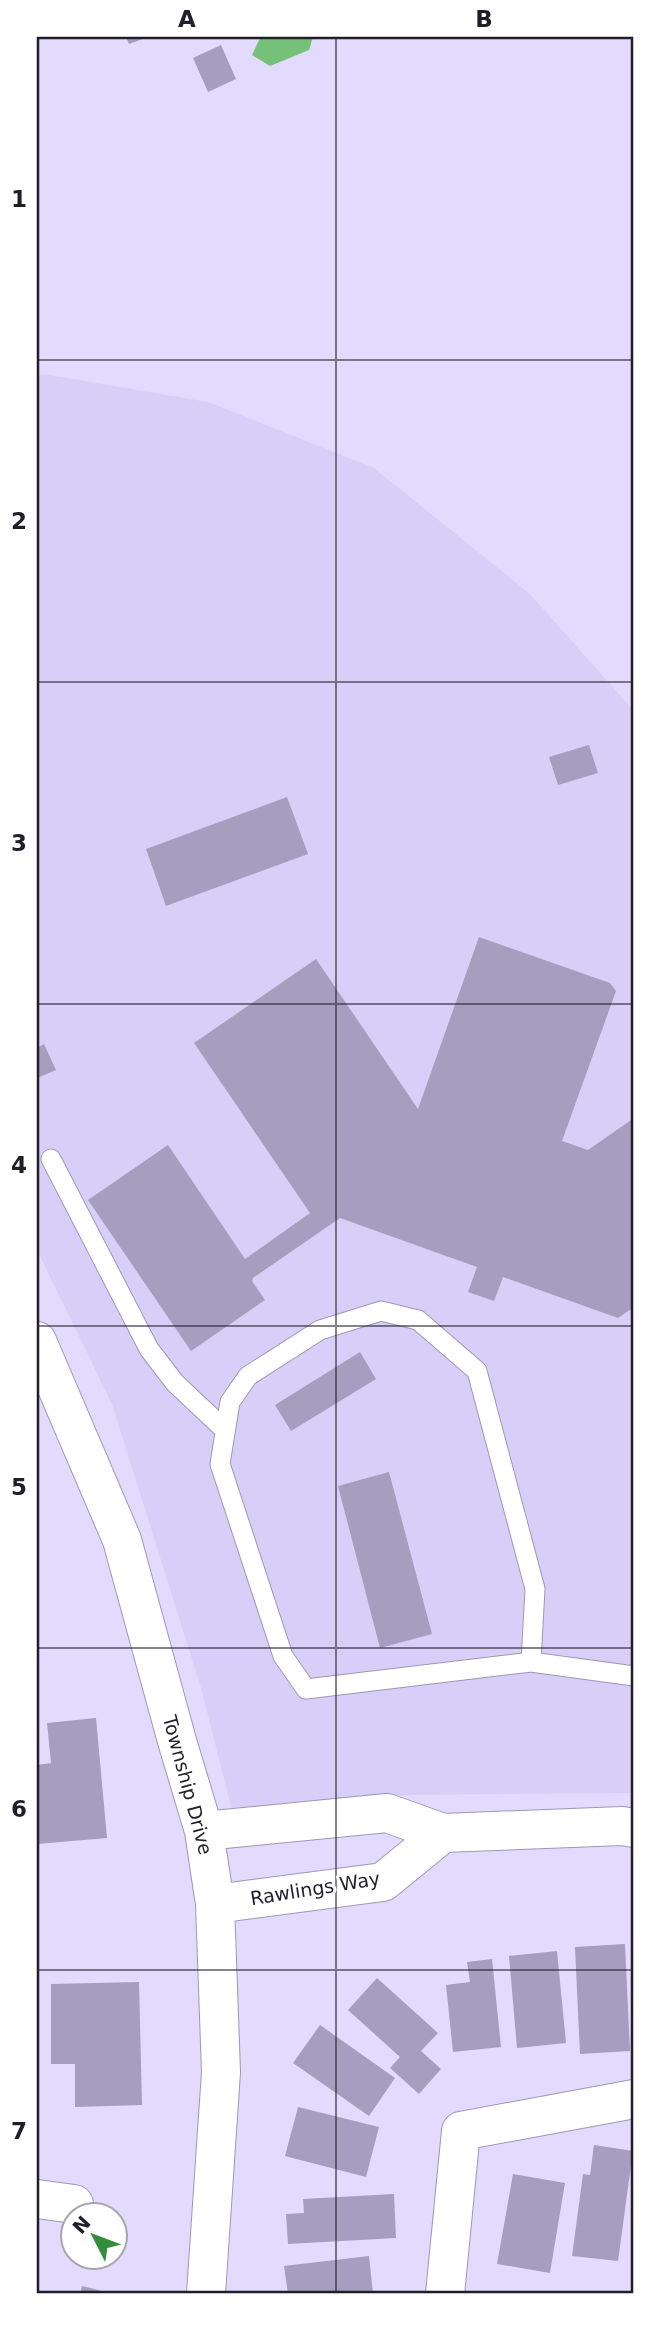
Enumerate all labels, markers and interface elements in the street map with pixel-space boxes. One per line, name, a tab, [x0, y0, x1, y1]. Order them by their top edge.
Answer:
text: A	[178, 6, 196, 32]
text: B	[475, 6, 493, 32]
text: 1	[11, 186, 27, 212]
text: 2	[11, 508, 27, 534]
text: 3	[11, 830, 27, 856]
text: 4	[11, 1152, 27, 1178]
text: 5	[11, 1474, 27, 1500]
street label: Township Drive	[159, 1712, 217, 1857]
text: 6	[11, 1796, 27, 1822]
street label: Rawlings Way	[249, 1867, 381, 1909]
text: 7	[11, 2118, 27, 2144]
north arrow	[60, 2202, 130, 2272]
text: N	[68, 2211, 95, 2238]

